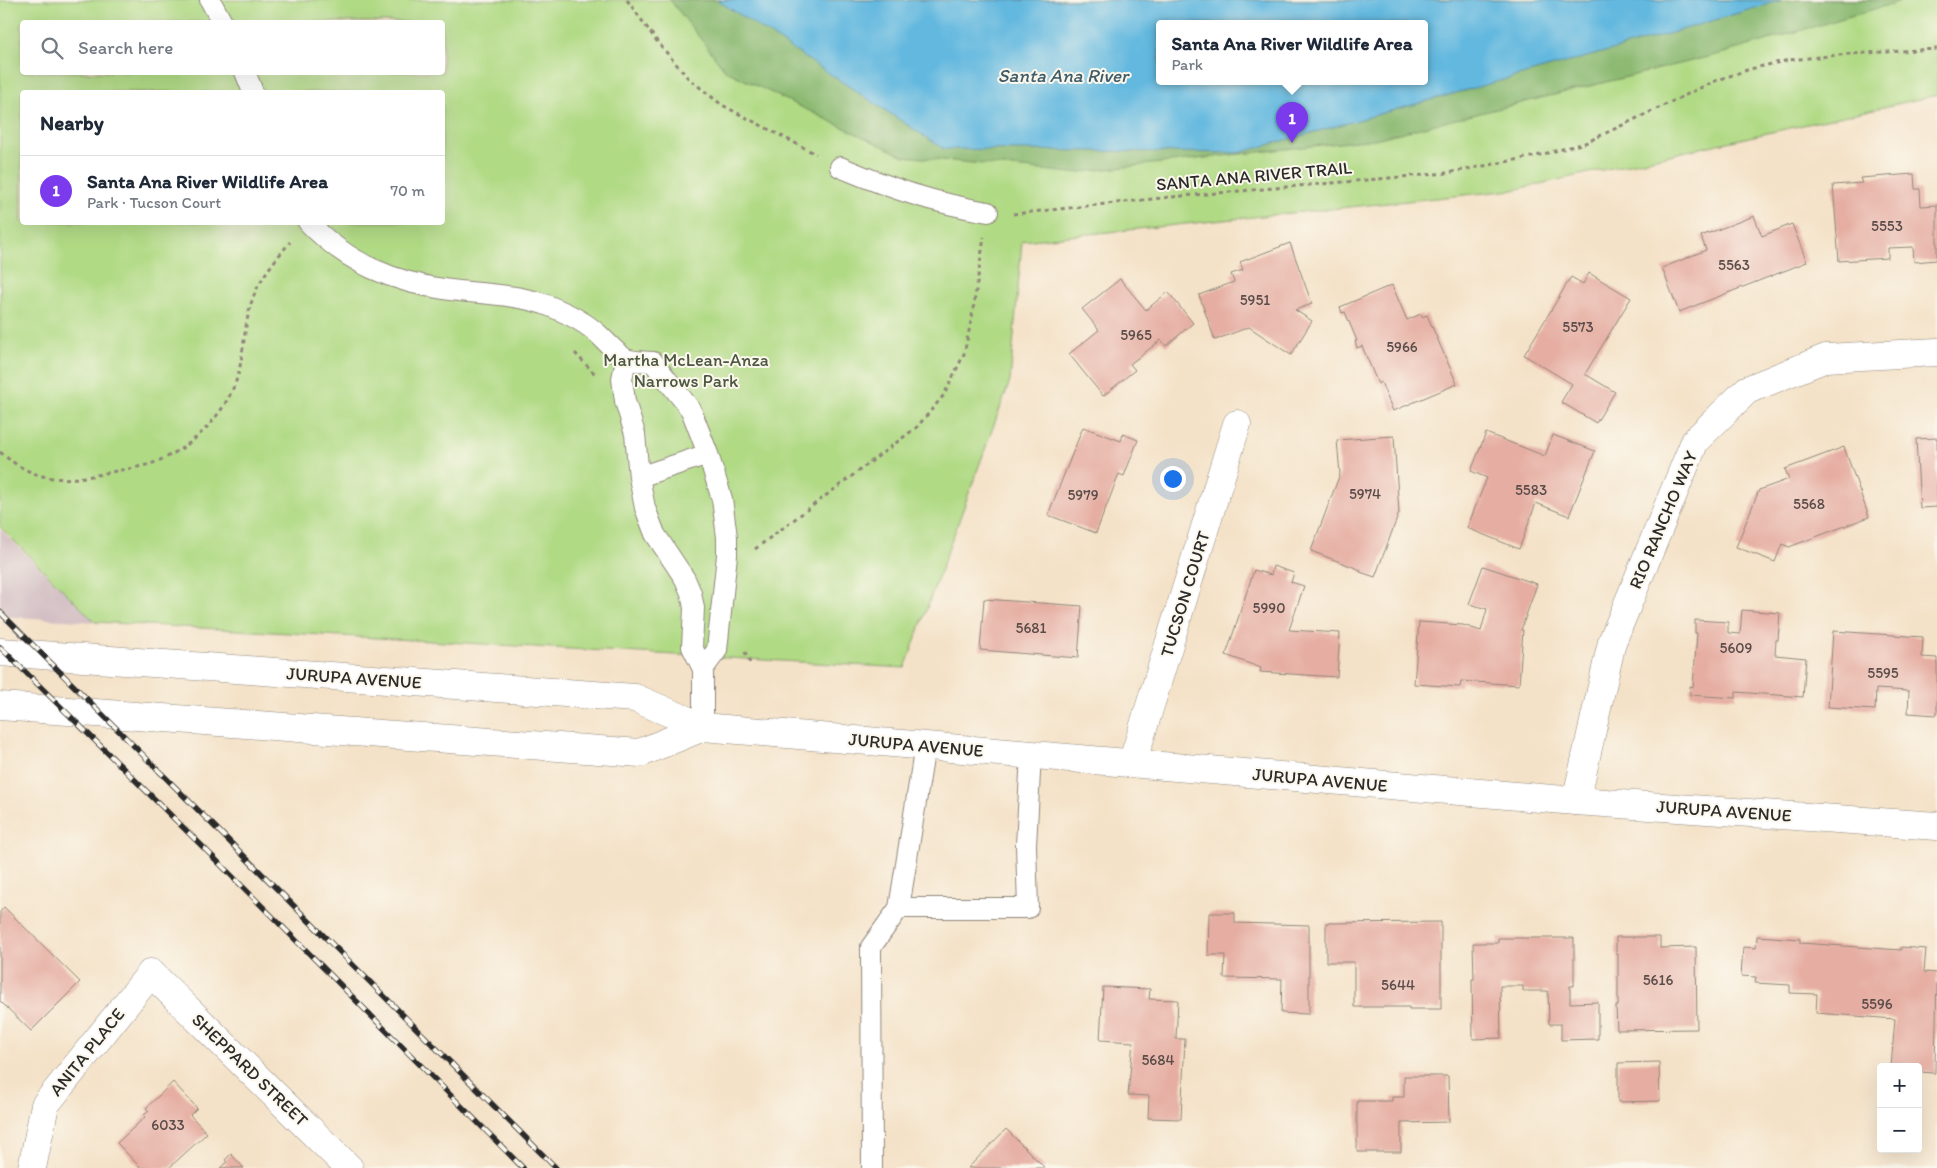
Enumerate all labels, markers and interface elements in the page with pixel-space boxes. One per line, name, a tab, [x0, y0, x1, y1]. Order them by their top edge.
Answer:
search box	[20, 20, 445, 75]
popup	[1156, 20, 1428, 85]
text: Santa Ana River Wildlife Area	[1171, 32, 1413, 55]
icon: search	[38, 34, 66, 62]
text: Search here	[78, 36, 173, 59]
text: Park	[1171, 55, 1203, 74]
water label: Santa Ana River	[998, 64, 1130, 87]
pin: 1	[1276, 102, 1308, 143]
text: Nearby	[40, 110, 104, 135]
street label: SANTA ANA RIVER TRAIL	[1155, 156, 1353, 196]
text: Santa Ana River Wildlife Area	[87, 170, 328, 193]
text: 1	[52, 181, 60, 200]
text: 70 m	[390, 181, 425, 200]
text: Park · Tucson Court	[87, 193, 221, 212]
house number: 5553	[1871, 217, 1903, 235]
house number: 5563	[1718, 256, 1750, 274]
house number: 5951	[1240, 291, 1270, 309]
house number: 5573	[1562, 318, 1594, 336]
house number: 5965	[1120, 326, 1152, 344]
house number: 5966	[1386, 338, 1418, 356]
park label: Martha McLean-Anza Narrows Park	[603, 349, 769, 392]
street label: RIO RANCHO WAY	[1624, 447, 1702, 592]
your location	[1160, 466, 1186, 492]
house number: 5583	[1515, 481, 1547, 499]
house number: 5974	[1349, 485, 1381, 503]
house number: 5979	[1067, 486, 1099, 504]
house number: 5568	[1793, 495, 1825, 513]
street label: TUCSON COURT	[1155, 528, 1215, 660]
house number: 5990	[1253, 599, 1285, 617]
house number: 5681	[1016, 619, 1047, 637]
house number: 5609	[1720, 639, 1753, 657]
street label: JURUPA AVENUE	[286, 662, 422, 694]
house number: 5595	[1867, 664, 1899, 682]
street label: JURUPA AVENUE	[848, 728, 985, 762]
street label: JURUPA AVENUE	[1252, 763, 1389, 797]
street label: JURUPA AVENUE	[1656, 795, 1792, 827]
house number: 5616	[1643, 971, 1673, 989]
house number: 5644	[1381, 976, 1415, 994]
house number: 5596	[1861, 995, 1893, 1013]
street label: ANITA PLACE	[45, 1004, 129, 1100]
street label: SHEPPARD STREET	[187, 1009, 313, 1131]
house number: 5684	[1141, 1051, 1175, 1069]
map controls	[1877, 1063, 1922, 1153]
button: +	[1877, 1063, 1922, 1108]
button: −	[1877, 1108, 1922, 1153]
house number: 6033	[151, 1116, 185, 1134]

